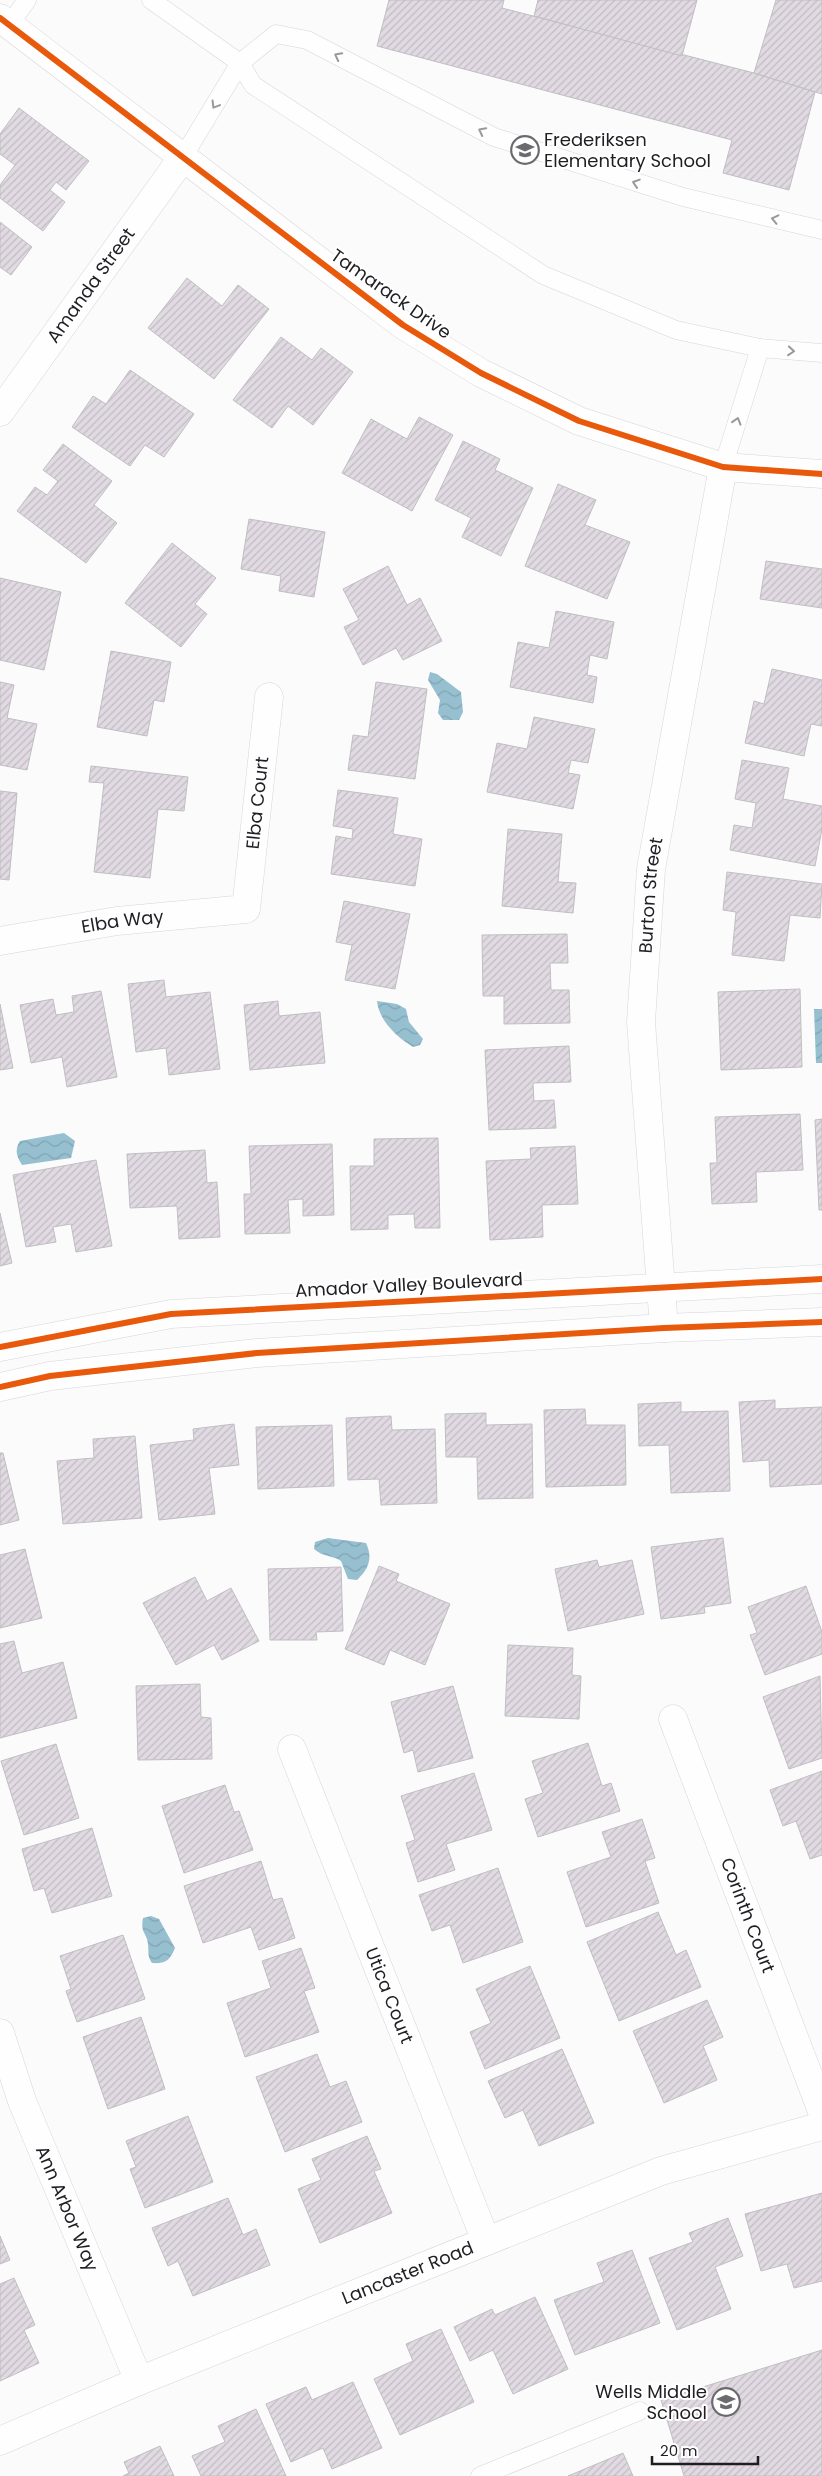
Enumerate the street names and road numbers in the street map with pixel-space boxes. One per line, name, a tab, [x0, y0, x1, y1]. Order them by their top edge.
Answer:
street label: Amanda Street	[41, 222, 140, 348]
street label: Tamarack Drive	[326, 243, 456, 344]
street label: Elba Court	[240, 755, 274, 850]
street label: Burton Street	[633, 835, 668, 954]
street label: Elba Way	[79, 904, 165, 939]
street label: Amador Valley Boulevard	[294, 1266, 524, 1303]
street label: Corinth Court	[715, 1854, 781, 1976]
street label: Utica Court	[359, 1944, 420, 2047]
street label: Ann Arbor Way	[30, 2142, 105, 2275]
street label: Lancaster Road	[338, 2235, 477, 2310]

